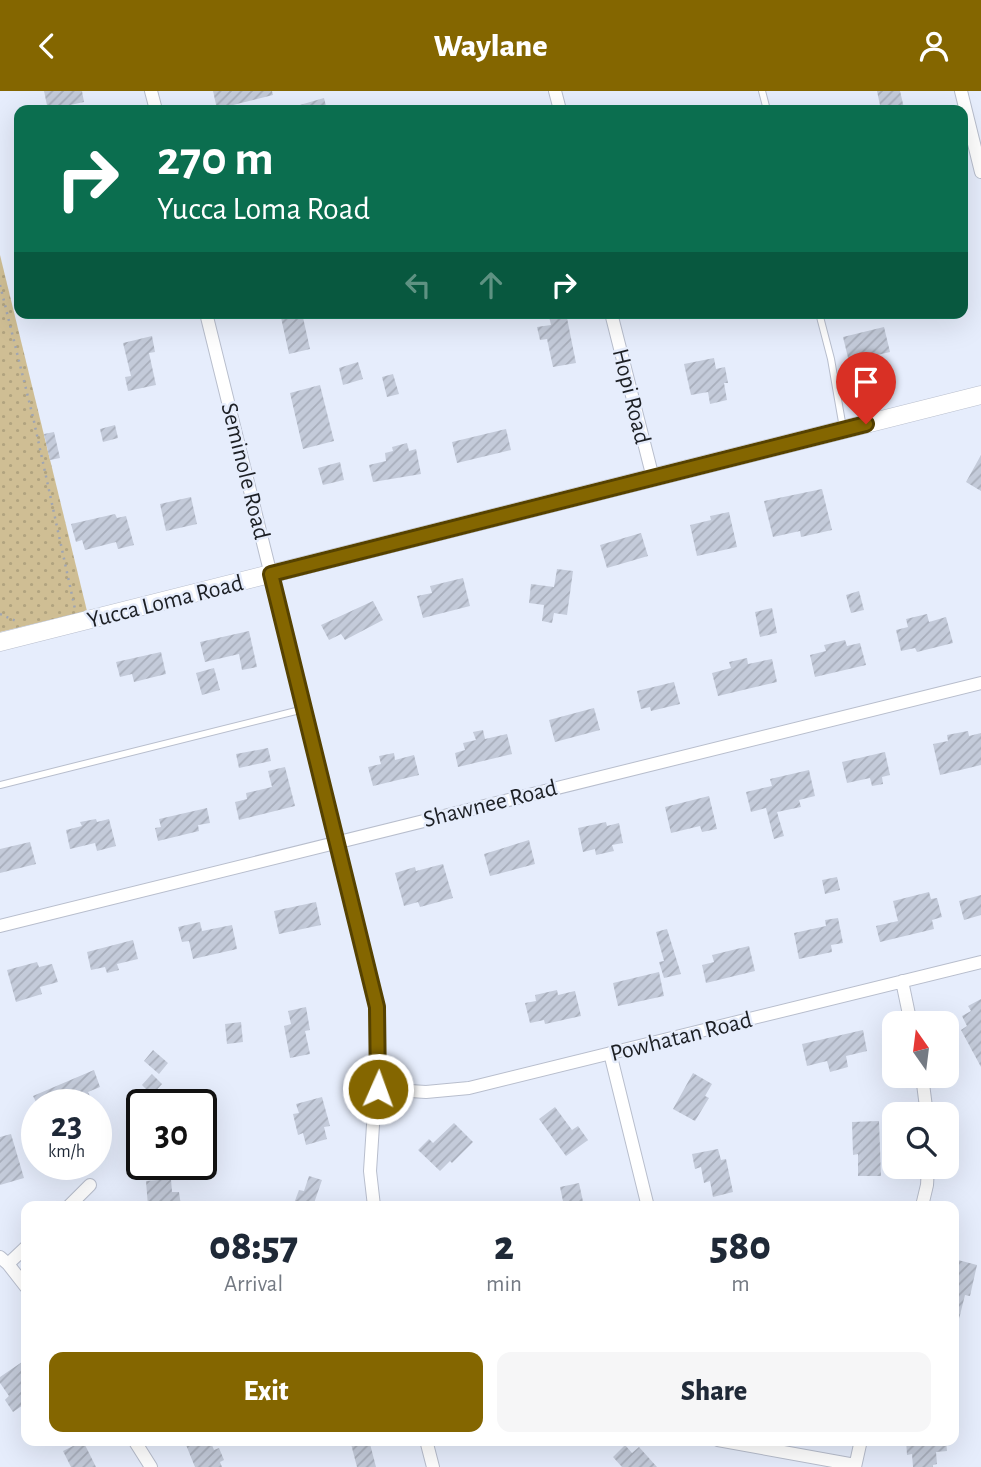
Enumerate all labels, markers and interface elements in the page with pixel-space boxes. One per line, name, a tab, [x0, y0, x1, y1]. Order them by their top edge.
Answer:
icon: back	[28, 27, 66, 65]
icon: person	[915, 27, 953, 65]
text: Waylane	[434, 30, 547, 62]
icon: right	[42, 133, 133, 224]
text: 270 m	[157, 135, 274, 184]
text: Yucca Loma Road	[157, 193, 370, 225]
icon: left	[399, 266, 437, 304]
icon: ahead	[472, 266, 510, 304]
icon: right	[545, 266, 583, 304]
street label: Hopi Road	[608, 346, 654, 446]
pin	[836, 352, 896, 424]
icon: arrive	[847, 363, 885, 401]
street label: Seminole Road	[216, 401, 274, 542]
street label: Yucca Loma Road	[85, 571, 246, 633]
street label: Shawnee Road	[421, 776, 559, 832]
street label: Powhatan Road	[608, 1008, 755, 1066]
north arrow	[882, 1011, 959, 1089]
map controls	[882, 1011, 959, 1179]
position arrow	[341, 1052, 415, 1126]
speed limit sign: 30	[126, 1089, 217, 1180]
button: search	[882, 1102, 959, 1179]
text: 23	[51, 1108, 82, 1143]
text: km/h	[48, 1143, 85, 1161]
text: 08:57	[209, 1225, 298, 1267]
text: 2	[494, 1225, 514, 1267]
text: 580	[710, 1225, 771, 1267]
text: Arrival	[224, 1273, 283, 1296]
text: min	[486, 1273, 522, 1296]
text: m	[731, 1273, 750, 1296]
button: Exit	[49, 1352, 483, 1432]
button: Share	[497, 1352, 931, 1432]

